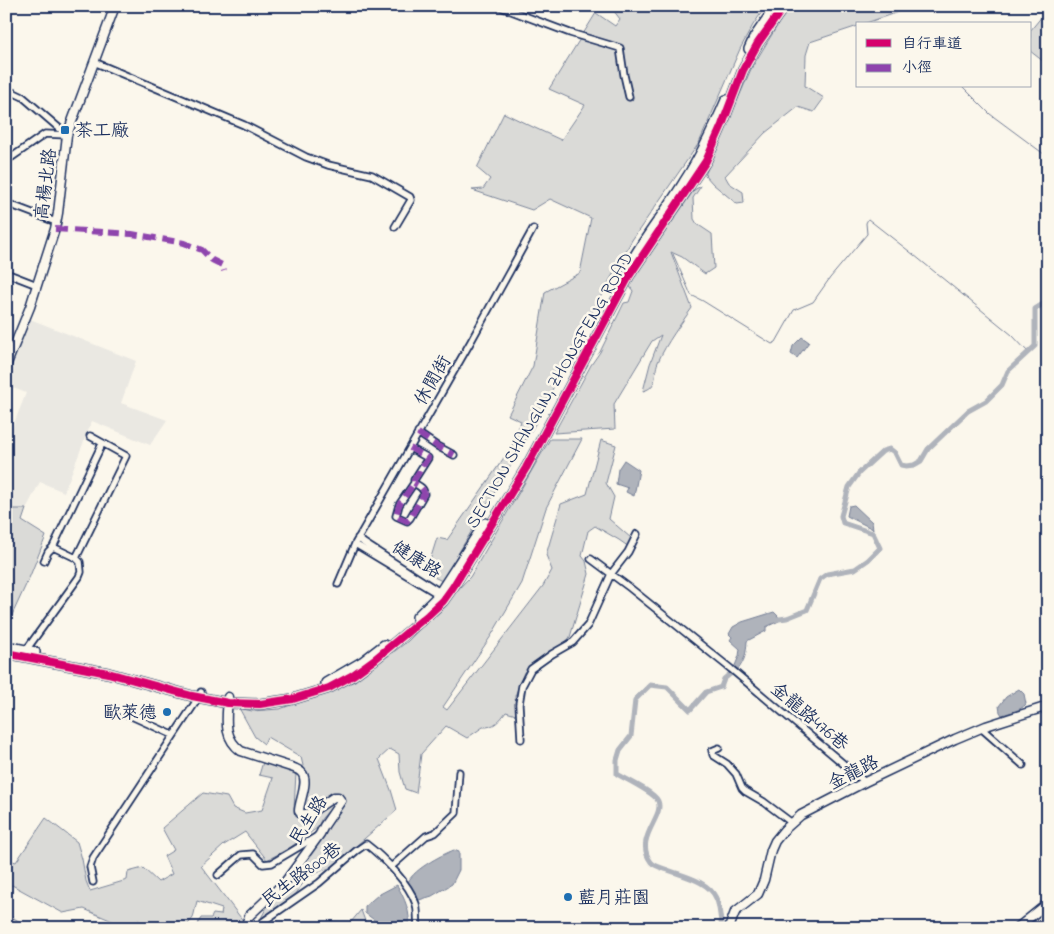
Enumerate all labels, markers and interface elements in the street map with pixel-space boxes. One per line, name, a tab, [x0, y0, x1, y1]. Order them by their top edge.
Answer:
legend	[856, 22, 1032, 88]
text: 自行車道	[902, 33, 962, 55]
text: 小徑	[902, 57, 932, 79]
place label: 茶工廠	[75, 119, 129, 145]
marker: 茶工廠	[59, 124, 71, 136]
street label: 高楊北路	[30, 147, 64, 222]
street label: SECTION SHANGLIN, ZHONGFENG ROAD	[461, 248, 641, 534]
street label: 休閒街	[409, 351, 458, 411]
street label: 健康路	[386, 535, 446, 586]
street label: 金龍路476巷	[764, 677, 853, 758]
place label: 歐萊德	[103, 701, 157, 727]
marker: 歐萊德	[161, 706, 173, 718]
street label: 金龍路	[824, 750, 884, 798]
street label: 民生路	[284, 791, 335, 851]
street label: 民生路800巷	[257, 837, 348, 914]
place label: 藍月莊園	[578, 886, 650, 912]
marker: 藍月莊園	[562, 891, 574, 903]

